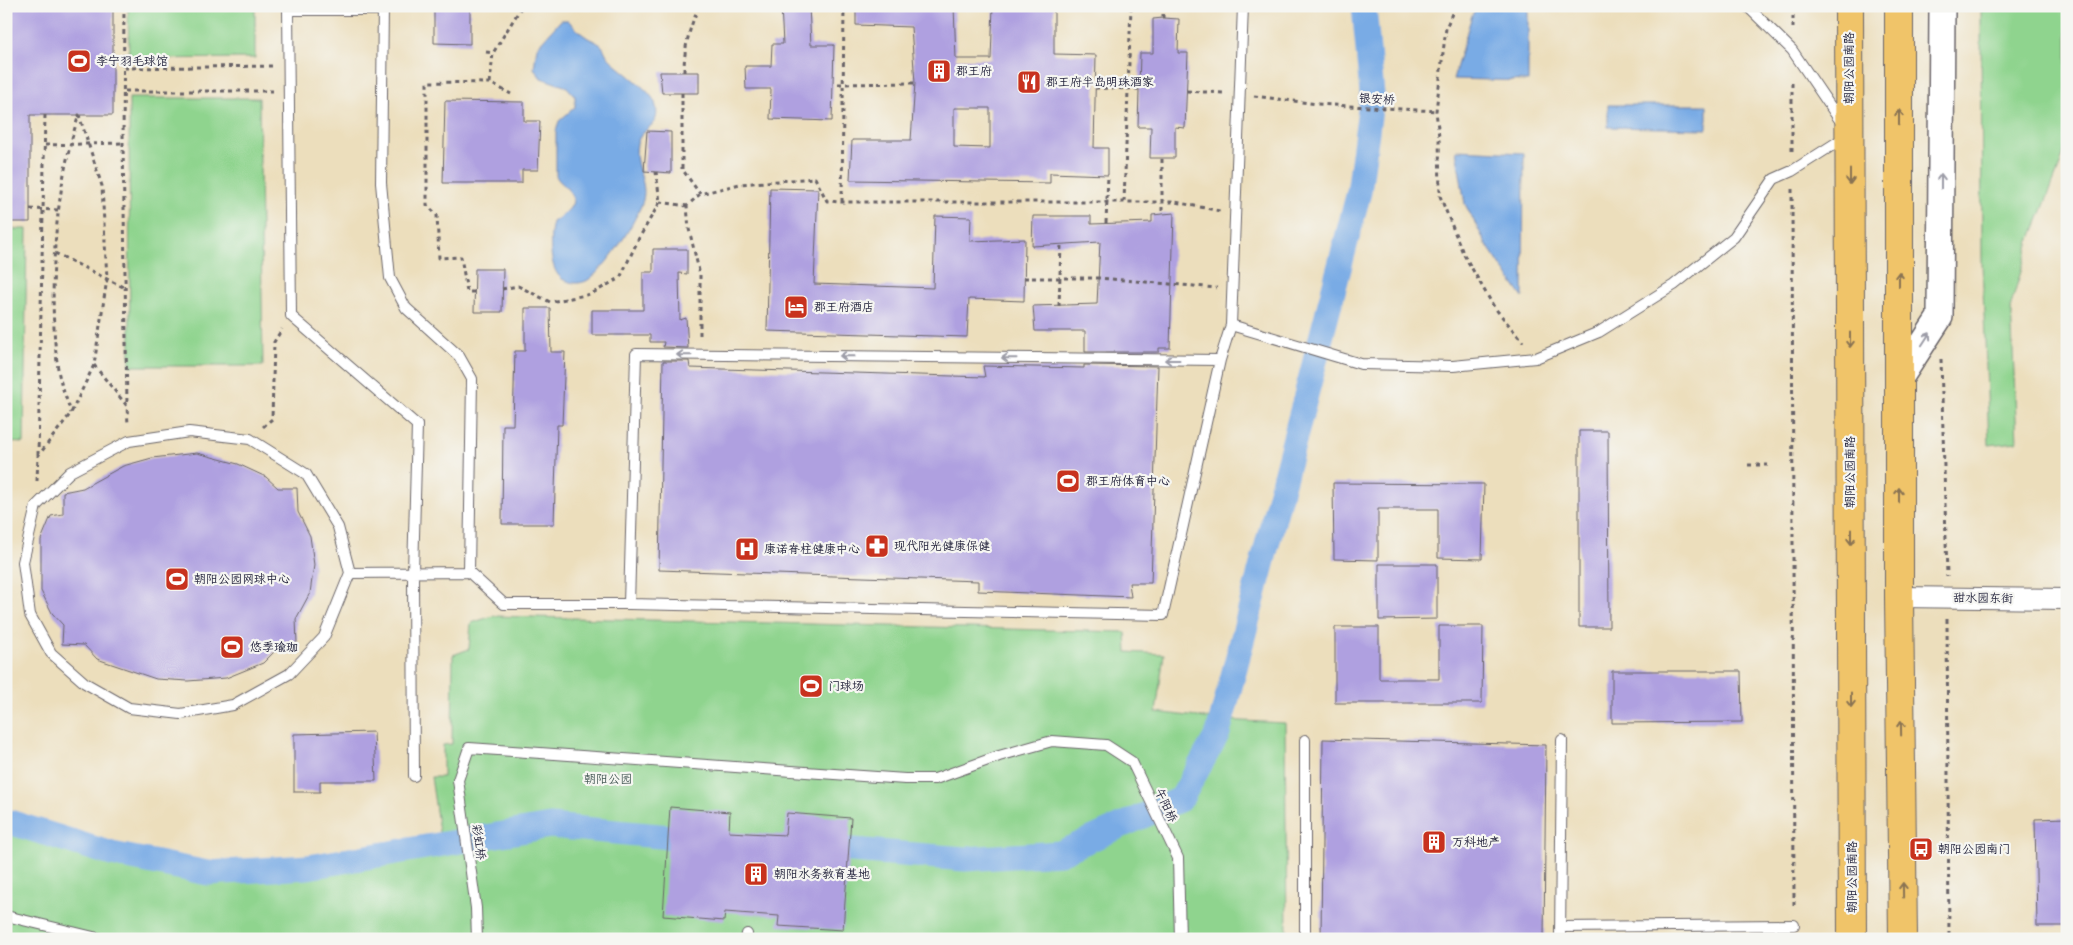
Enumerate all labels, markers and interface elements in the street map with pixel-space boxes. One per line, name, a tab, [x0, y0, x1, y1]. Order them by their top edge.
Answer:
street label: 朝阳公园南路	[1840, 32, 1859, 104]
sports icon: 李宁羽毛球馆	[66, 48, 92, 74]
place label: 李宁羽毛球馆	[96, 52, 168, 71]
building icon: 郡王府	[926, 58, 952, 84]
place label: 郡王府	[956, 62, 992, 81]
restaurant icon: 郡王府半岛明珠酒家	[1016, 69, 1042, 95]
place label: 郡王府半岛明珠酒家	[1046, 73, 1154, 92]
street label: 银安桥	[1358, 89, 1396, 110]
one-way arrow	[1894, 109, 1904, 125]
one-way arrow	[1845, 169, 1855, 185]
one-way arrow	[1936, 174, 1946, 190]
one-way arrow	[1894, 271, 1904, 288]
hotel icon: 郡王府酒店	[783, 294, 809, 320]
place label: 郡王府酒店	[814, 298, 874, 317]
one-way arrow	[1845, 332, 1855, 348]
one-way arrow	[1921, 333, 1931, 347]
one-way arrow	[677, 350, 693, 360]
one-way arrow	[839, 351, 856, 361]
one-way arrow	[1002, 353, 1018, 363]
one-way arrow	[1164, 355, 1180, 365]
street label: 朝阳公园南路	[1841, 436, 1860, 508]
sports icon: 郡王府体育中心	[1055, 468, 1081, 494]
place label: 郡王府体育中心	[1086, 472, 1170, 491]
one-way arrow	[1894, 487, 1904, 504]
one-way arrow	[1846, 529, 1856, 545]
pharmacy icon: 现代阳光健康保健	[864, 533, 890, 559]
hospital icon: 康诺脊柱健康中心	[734, 536, 760, 562]
place label: 现代阳光健康保健	[894, 537, 990, 556]
place label: 康诺脊柱健康中心	[764, 540, 860, 559]
sports icon: 朝阳公园网球中心	[164, 566, 190, 592]
place label: 朝阳公园网球中心	[194, 570, 290, 589]
street label: 甜水园东街	[1953, 588, 2013, 609]
sports icon: 悠季瑜珈	[219, 634, 245, 660]
place label: 悠季瑜珈	[250, 638, 298, 657]
sports icon: 门球场	[798, 673, 824, 699]
place label: 门球场	[828, 677, 864, 696]
one-way arrow	[1846, 692, 1856, 708]
one-way arrow	[1896, 720, 1906, 736]
park label: 朝阳公园	[584, 770, 632, 789]
street label: 午阳桥	[1149, 785, 1182, 826]
street label: 彩虹桥	[467, 823, 491, 862]
building icon: 万科地产	[1421, 829, 1447, 855]
place label: 万科地产	[1452, 833, 1500, 852]
bus stop icon: 朝阳公园南门	[1908, 836, 1934, 862]
place label: 朝阳公园南门	[1938, 840, 2010, 859]
street label: 朝阳公园南路	[1843, 841, 1862, 913]
building icon: 朝阳水务教育基地	[743, 861, 769, 887]
place label: 朝阳水务教育基地	[774, 865, 870, 884]
one-way arrow	[1898, 882, 1908, 898]

